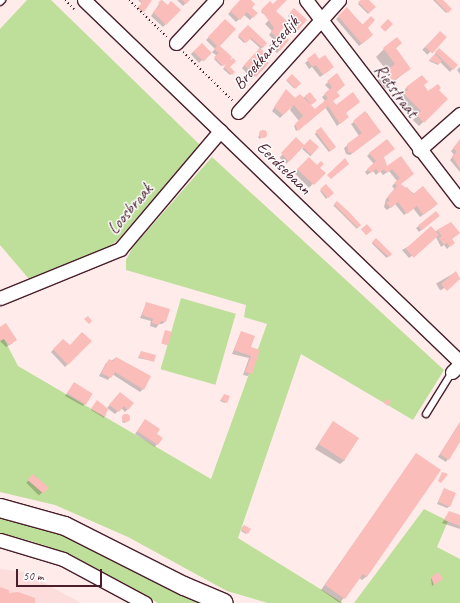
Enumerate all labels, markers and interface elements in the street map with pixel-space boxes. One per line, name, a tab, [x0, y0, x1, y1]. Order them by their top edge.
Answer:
street label: Broekkantsedijk	[229, 12, 303, 94]
street label: Rietstraat	[369, 60, 423, 122]
street label: Eerdsebaan	[252, 137, 316, 199]
street label: Loosbraak	[103, 180, 157, 238]
scale bar	[18, 561, 104, 587]
text: 50 m	[23, 568, 43, 584]

